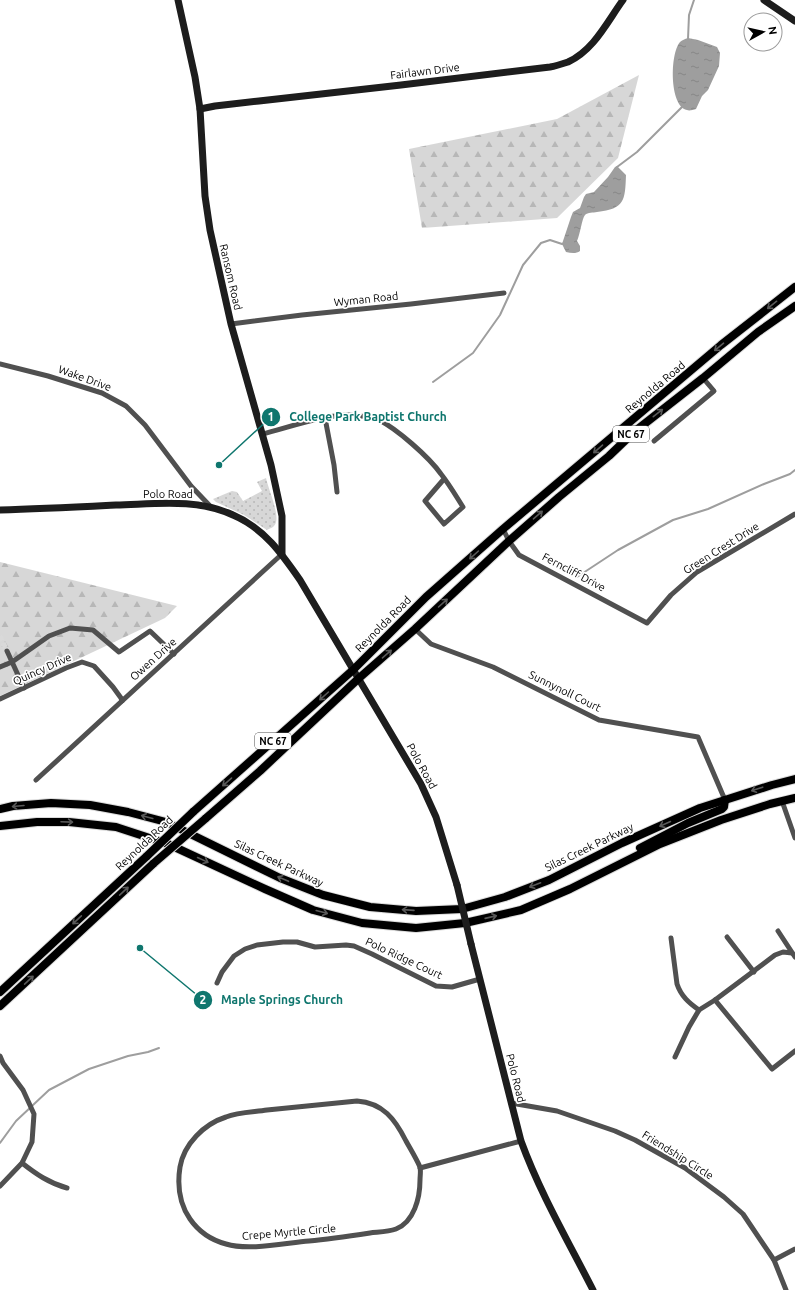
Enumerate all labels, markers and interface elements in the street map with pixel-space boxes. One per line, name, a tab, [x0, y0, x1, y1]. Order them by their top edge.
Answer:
north arrow	[743, 12, 783, 52]
text: N	[766, 26, 779, 36]
street label: Fairlawn Drive	[390, 61, 460, 81]
street label: Ransom Road	[218, 243, 244, 311]
street label: Wyman Road	[333, 290, 399, 308]
one-way arrow	[767, 300, 778, 309]
one-way arrow	[714, 342, 724, 351]
street label: Reynolda Road	[623, 359, 687, 415]
street label: Wake Drive	[57, 363, 113, 393]
callout: College Park Baptist Church	[261, 405, 455, 429]
one-way arrow	[653, 409, 664, 417]
text: 1	[268, 410, 274, 423]
text: College Park Baptist Church	[289, 410, 447, 423]
road number: NC 67	[613, 426, 649, 442]
one-way arrow	[593, 444, 604, 453]
street label: Polo Road	[143, 488, 193, 500]
one-way arrow	[533, 511, 543, 520]
street label: Green Crest Drive	[681, 520, 761, 576]
one-way arrow	[469, 550, 479, 560]
street label: Ferncliff Drive	[540, 550, 608, 594]
street label: Reynolda Road	[353, 594, 413, 654]
one-way arrow	[438, 598, 449, 607]
street label: Owen Drive	[127, 635, 179, 683]
one-way arrow	[381, 650, 391, 659]
street label: Quincy Drive	[11, 651, 73, 687]
street label: Sunnynoll Court	[527, 668, 604, 714]
one-way arrow	[319, 691, 329, 700]
road number: NC 67	[255, 733, 291, 749]
street label: Polo Road	[405, 741, 439, 791]
one-way arrow	[222, 778, 233, 787]
one-way arrow	[751, 786, 764, 793]
one-way arrow	[12, 802, 25, 809]
street label: Reynolda Road	[113, 813, 175, 873]
one-way arrow	[141, 813, 154, 820]
one-way arrow	[60, 818, 73, 826]
street label: Silas Creek Parkway	[543, 820, 636, 874]
one-way arrow	[659, 821, 671, 828]
street label: Silas Creek Parkway	[233, 837, 326, 889]
one-way arrow	[197, 857, 209, 864]
one-way arrow	[278, 875, 290, 882]
one-way arrow	[529, 882, 541, 890]
one-way arrow	[119, 886, 129, 896]
one-way arrow	[402, 906, 415, 914]
one-way arrow	[315, 909, 328, 916]
one-way arrow	[485, 912, 498, 920]
one-way arrow	[72, 916, 82, 925]
street label: Polo Ridge Court	[364, 935, 445, 981]
one-way arrow	[23, 975, 34, 984]
callout: Maple Springs Church	[193, 988, 351, 1012]
text: 2	[200, 993, 207, 1006]
text: Maple Springs Church	[221, 993, 343, 1006]
street label: Polo Road	[504, 1052, 528, 1104]
street label: Friendship Circle	[640, 1128, 716, 1182]
street label: Crepe Myrtle Circle	[241, 1222, 337, 1242]

